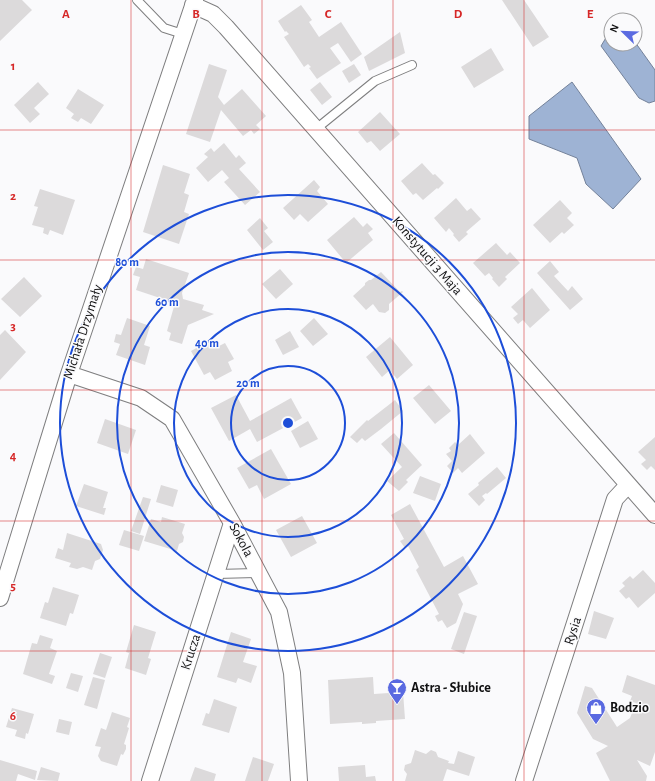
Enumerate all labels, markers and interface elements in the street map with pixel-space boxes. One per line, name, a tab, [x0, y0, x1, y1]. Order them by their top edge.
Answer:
text: A	[62, 8, 70, 21]
text: B	[192, 8, 200, 21]
text: C	[325, 8, 332, 21]
text: D	[454, 8, 463, 21]
text: E	[587, 8, 594, 21]
north arrow	[603, 12, 643, 52]
text: N	[608, 23, 621, 34]
text: 1	[11, 60, 15, 73]
text: 2	[10, 190, 16, 203]
street label: Konstytucji 3 Maja	[389, 214, 465, 298]
text: 80 m	[115, 256, 139, 268]
street label: Michała Drzymały	[61, 283, 105, 381]
text: 60 m	[155, 296, 179, 308]
text: 3	[10, 320, 16, 333]
text: 40 m	[195, 337, 219, 349]
text: 20 m	[236, 377, 260, 389]
centre of rings	[281, 416, 295, 430]
text: 4	[10, 450, 17, 463]
street label: Sokola	[226, 521, 256, 560]
text: 5	[10, 580, 16, 593]
street label: Rysia	[562, 615, 584, 647]
street label: Krucza	[179, 632, 204, 672]
bar icon: Astra - Słubice	[386, 677, 408, 705]
place label: Astra - Słubice	[411, 681, 491, 695]
shop icon: Bodzio	[585, 697, 607, 725]
place label: Bodzio	[610, 701, 649, 715]
text: 6	[10, 710, 16, 723]

